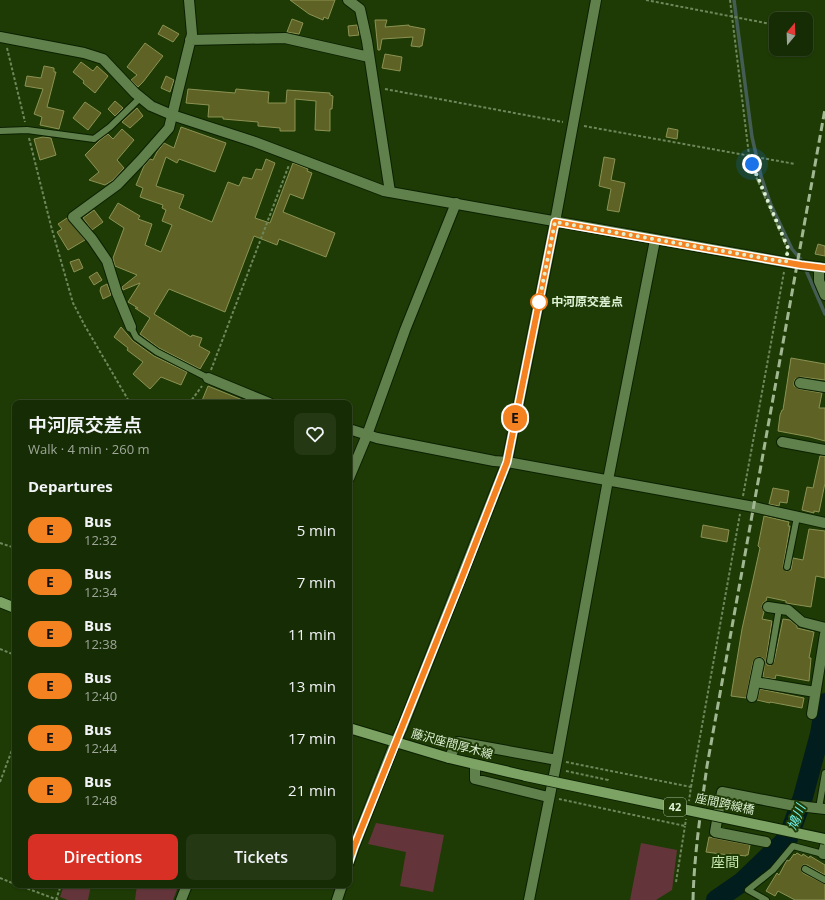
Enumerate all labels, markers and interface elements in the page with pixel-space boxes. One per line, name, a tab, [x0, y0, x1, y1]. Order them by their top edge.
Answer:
north arrow	[769, 12, 813, 56]
map controls	[769, 12, 813, 56]
your location	[742, 154, 762, 174]
marker: 中河原交差点	[530, 293, 548, 311]
place label: 中河原交差点	[551, 293, 623, 310]
line badge: E	[502, 405, 528, 431]
text: E	[511, 408, 519, 427]
text: 中河原交差点	[28, 412, 142, 438]
button: heart	[294, 413, 336, 455]
text: Walk · 4 min · 260 m	[28, 440, 150, 458]
text: Departures	[28, 476, 113, 496]
text: Bus	[84, 511, 111, 531]
text: E	[46, 520, 54, 539]
text: 5 min	[297, 520, 336, 540]
text: 12:32	[84, 531, 117, 549]
text: Bus	[84, 563, 111, 583]
text: E	[46, 572, 54, 591]
text: 7 min	[297, 572, 336, 592]
text: 12:34	[84, 583, 117, 601]
text: Bus	[84, 615, 111, 635]
text: E	[46, 624, 54, 643]
text: 11 min	[288, 624, 336, 644]
text: 12:38	[84, 635, 117, 653]
text: Bus	[84, 667, 111, 687]
text: E	[46, 676, 54, 695]
text: 13 min	[288, 676, 336, 696]
text: 12:40	[84, 687, 117, 705]
text: Bus	[84, 719, 111, 739]
street label: 藤沢座間厚木線	[409, 724, 495, 763]
text: E	[46, 728, 54, 747]
text: 17 min	[288, 728, 336, 748]
text: 12:44	[84, 739, 117, 757]
text: Bus	[84, 771, 111, 791]
text: E	[46, 780, 54, 799]
text: 21 min	[288, 780, 336, 800]
street label: 座間跨線橋	[694, 789, 756, 818]
text: 12:48	[84, 791, 117, 809]
road number: 42	[664, 798, 686, 816]
water label: 鳩川	[783, 800, 810, 832]
button: Directions	[28, 834, 178, 880]
button: Tickets	[186, 834, 336, 880]
district label: 座間	[711, 852, 739, 871]

